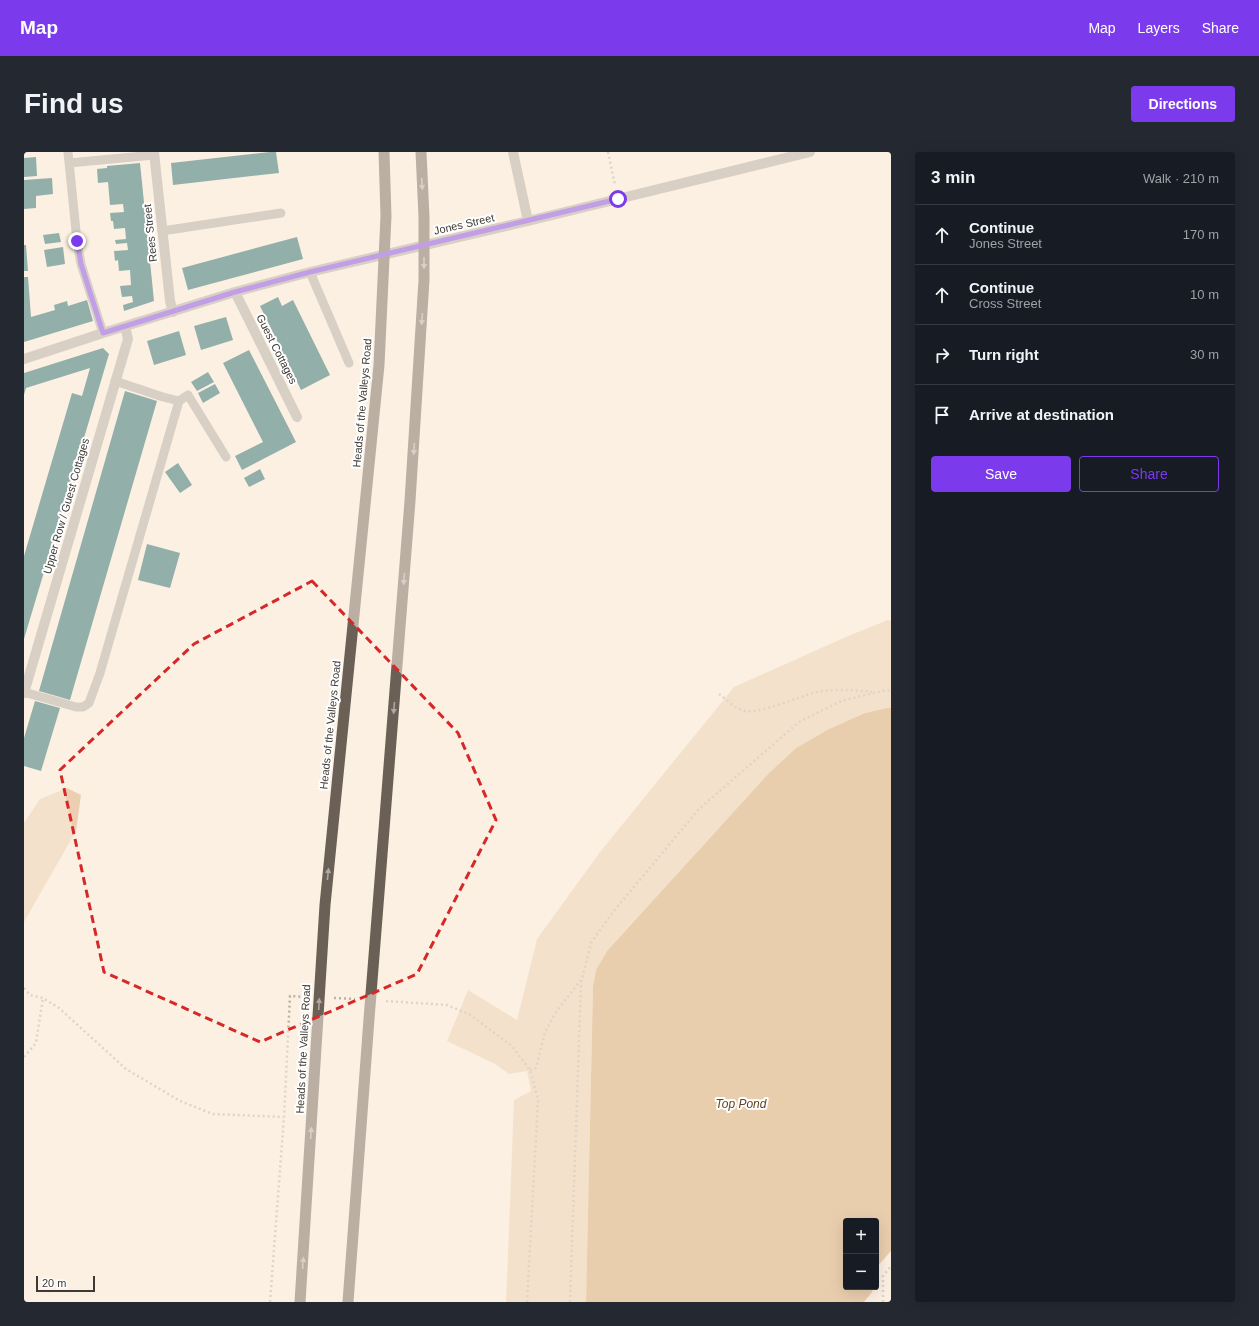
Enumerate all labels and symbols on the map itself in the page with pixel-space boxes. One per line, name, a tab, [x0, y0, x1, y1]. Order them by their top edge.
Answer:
one-way arrow	[419, 178, 426, 190]
route start	[609, 190, 627, 208]
street label: Rees Street	[141, 203, 159, 263]
street label: Jones Street	[433, 211, 495, 237]
route end	[68, 232, 86, 250]
one-way arrow	[421, 257, 427, 270]
street label: Guest Cottages	[254, 312, 300, 386]
one-way arrow	[418, 313, 425, 325]
street label: Heads of the Valleys Road	[350, 338, 374, 468]
street label: Upper Row / Guest Cottages	[41, 436, 91, 575]
one-way arrow	[410, 443, 417, 455]
one-way arrow	[401, 573, 408, 585]
street label: Heads of the Valleys Road	[317, 660, 343, 790]
one-way arrow	[390, 702, 397, 714]
one-way arrow	[325, 868, 331, 880]
street label: Heads of the Valleys Road	[294, 984, 312, 1114]
one-way arrow	[315, 998, 322, 1010]
water label: Top Pond	[716, 1097, 767, 1111]
one-way arrow	[308, 1126, 314, 1139]
one-way arrow	[299, 1257, 306, 1269]
scale bar	[36, 1274, 95, 1293]

